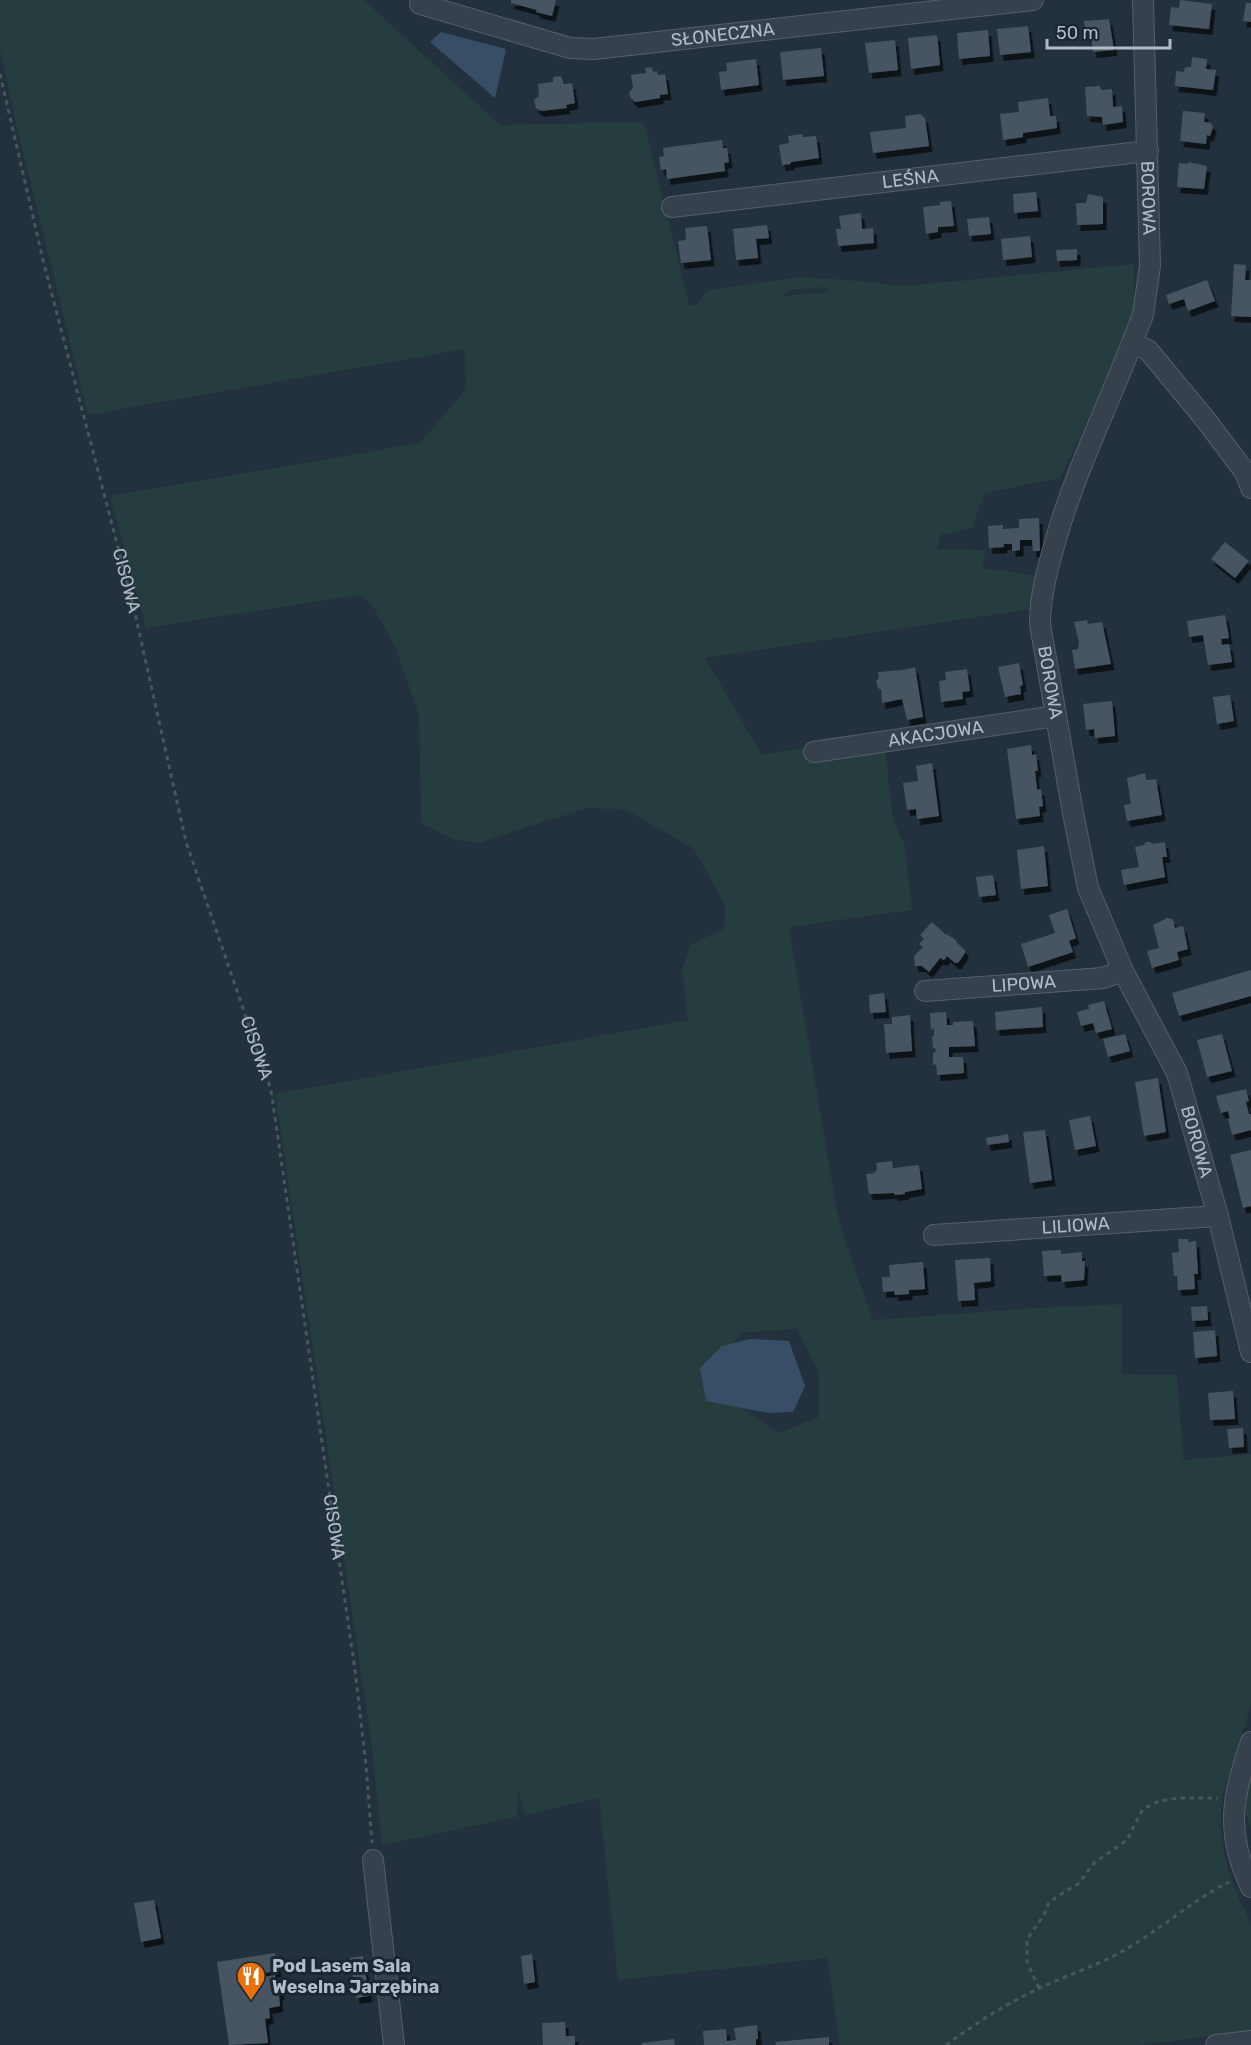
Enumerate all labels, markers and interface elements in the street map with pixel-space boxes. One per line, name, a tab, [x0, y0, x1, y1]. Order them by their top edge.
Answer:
scale bar	[1047, 12, 1170, 50]
street label: SŁONECZNA	[670, 18, 776, 51]
text: 50 m	[1056, 22, 1099, 44]
street label: BOROWA	[1136, 161, 1160, 235]
street label: LEŚNA	[881, 165, 940, 193]
street label: CISOWA	[108, 546, 146, 615]
street label: BOROWA	[1033, 644, 1067, 721]
street label: AKACJOWA	[886, 716, 985, 752]
street label: LIPOWA	[991, 970, 1057, 997]
street label: CISOWA	[235, 1013, 278, 1083]
street label: BOROWA	[1176, 1103, 1217, 1180]
street label: LILIOWA	[1041, 1212, 1110, 1239]
street label: CISOWA	[319, 1493, 350, 1561]
place label: Pod Lasem Sala Weselna Jarzębina	[272, 1955, 439, 1998]
restaurant icon: Pod Lasem Sala Weselna Jarzębina	[235, 1960, 267, 2002]

